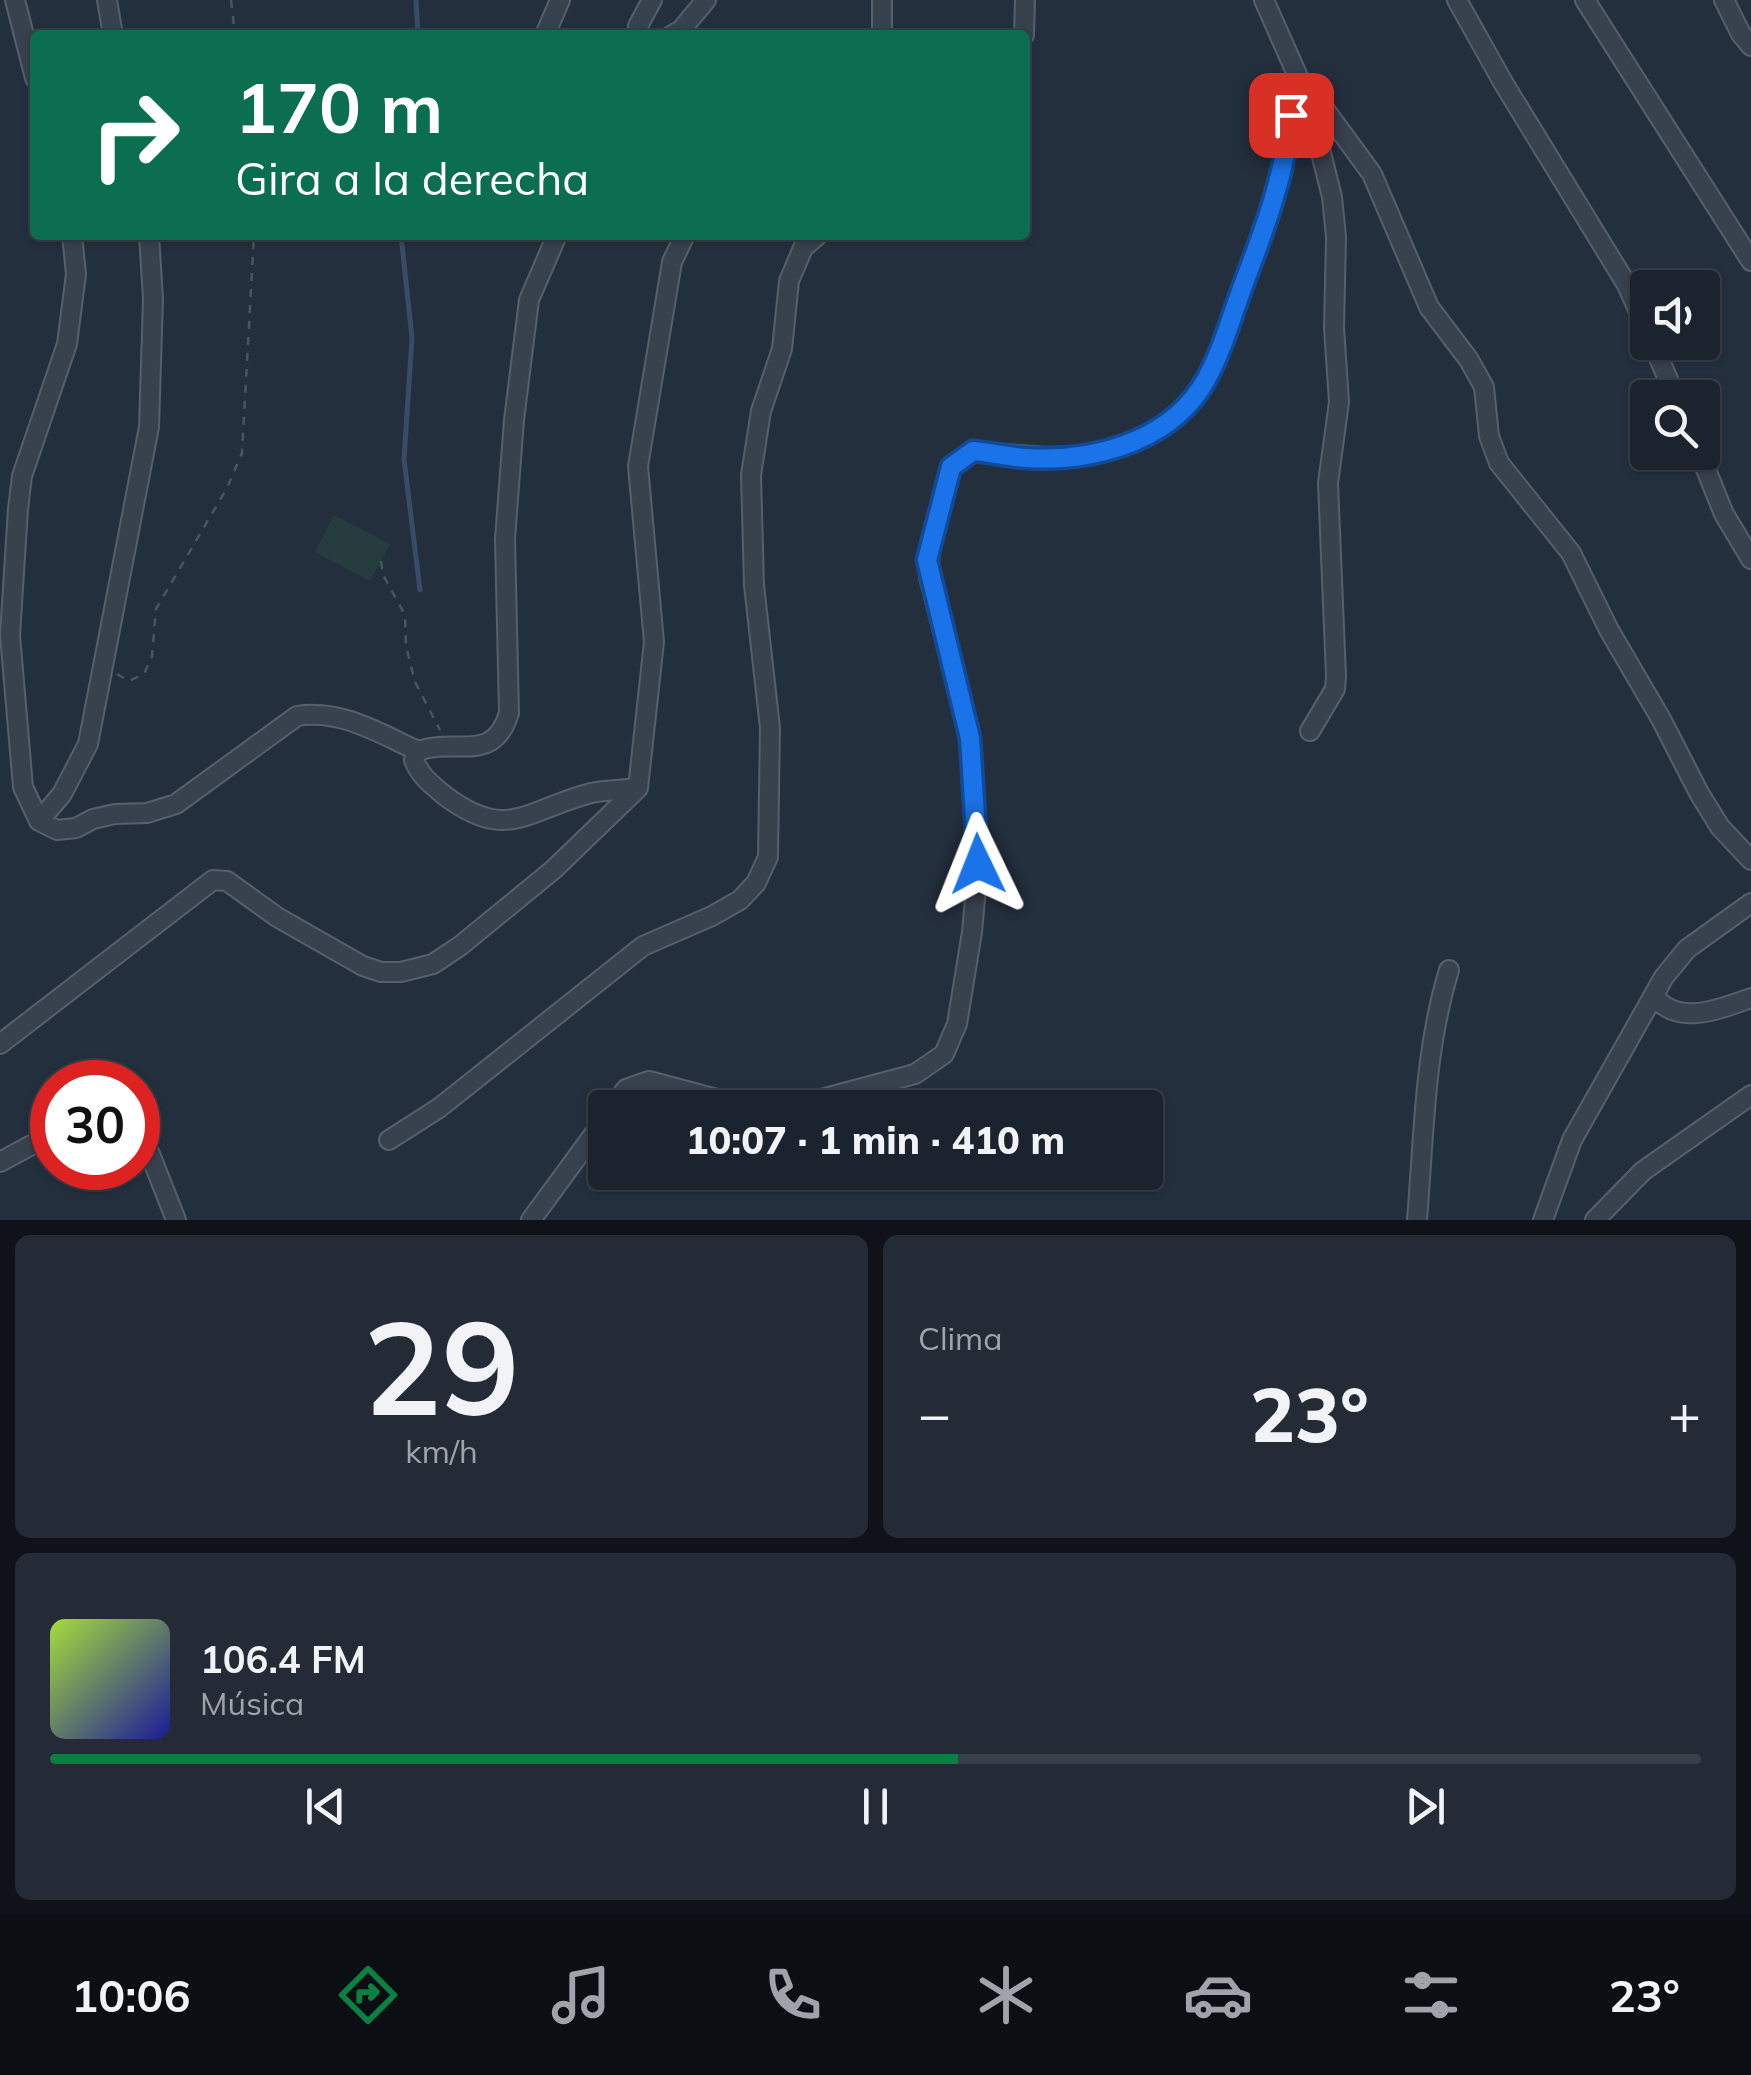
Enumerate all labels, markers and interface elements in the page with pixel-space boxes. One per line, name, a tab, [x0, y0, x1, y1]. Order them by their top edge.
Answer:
text: 170 m	[235, 63, 443, 151]
icon: right	[70, 70, 200, 200]
pin	[1249, 73, 1334, 158]
icon: arrive	[1264, 88, 1319, 143]
text: Gira a la derecha	[235, 150, 589, 206]
map controls	[1630, 270, 1720, 470]
button: sound	[1630, 270, 1720, 360]
button: search	[1630, 380, 1720, 470]
position arrow	[926, 812, 1030, 916]
speed limit sign: 30	[30, 1060, 160, 1190]
text: 10:07 · 1 min · 410 m	[686, 1116, 1065, 1164]
text: 29	[363, 1284, 520, 1448]
text: Clima	[918, 1318, 1002, 1358]
text: 23°	[1250, 1367, 1369, 1461]
text: −	[918, 1379, 951, 1448]
text: +	[1668, 1379, 1701, 1448]
text: km/h	[405, 1431, 478, 1471]
text: 106.4 FM	[200, 1635, 366, 1683]
text: Música	[200, 1683, 304, 1723]
icon: previous	[298, 1779, 353, 1834]
icon: pause	[848, 1779, 903, 1834]
icon: next	[1398, 1779, 1453, 1834]
icon: directions	[333, 1960, 403, 2030]
icon: music	[546, 1960, 616, 2030]
icon: phone	[758, 1960, 828, 2030]
icon: climate	[971, 1960, 1041, 2030]
icon: car	[1183, 1960, 1253, 2030]
icon: filters	[1396, 1960, 1466, 2030]
text: 10:06	[71, 1967, 190, 2023]
text: 23°	[1609, 1967, 1680, 2023]

